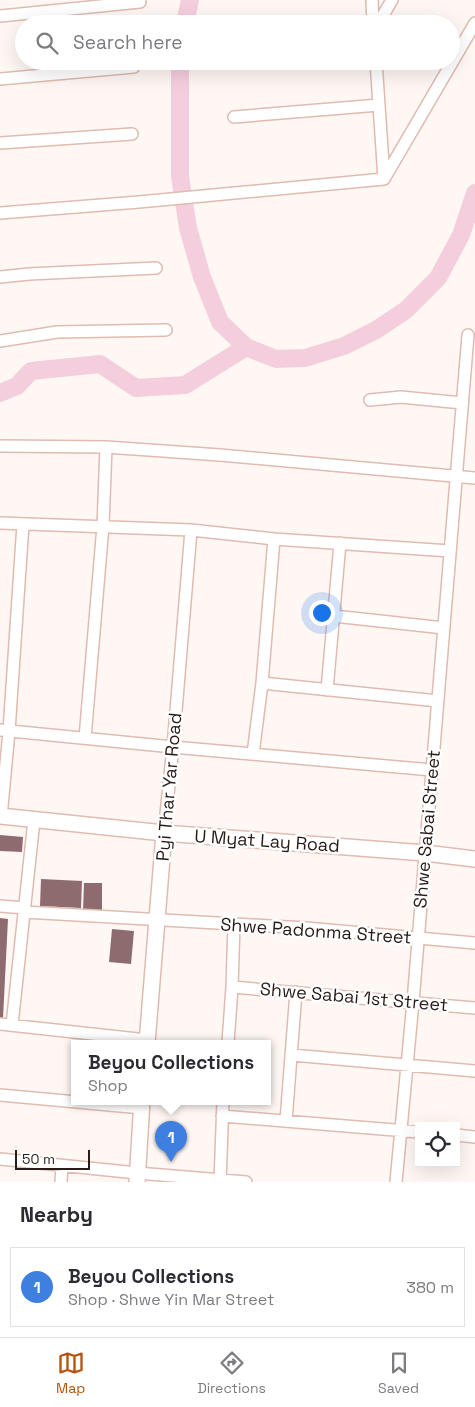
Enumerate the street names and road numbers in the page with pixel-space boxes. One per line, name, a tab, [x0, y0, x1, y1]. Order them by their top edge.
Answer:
street label: Pyi Thar Yar Road	[151, 712, 186, 862]
street label: Shwe Sabai Street	[408, 749, 445, 909]
street label: U Myat Lay Road	[194, 824, 340, 857]
street label: Shwe Padonma Street	[220, 912, 412, 949]
street label: Shwe Sabai 1st Street	[259, 977, 449, 1016]

